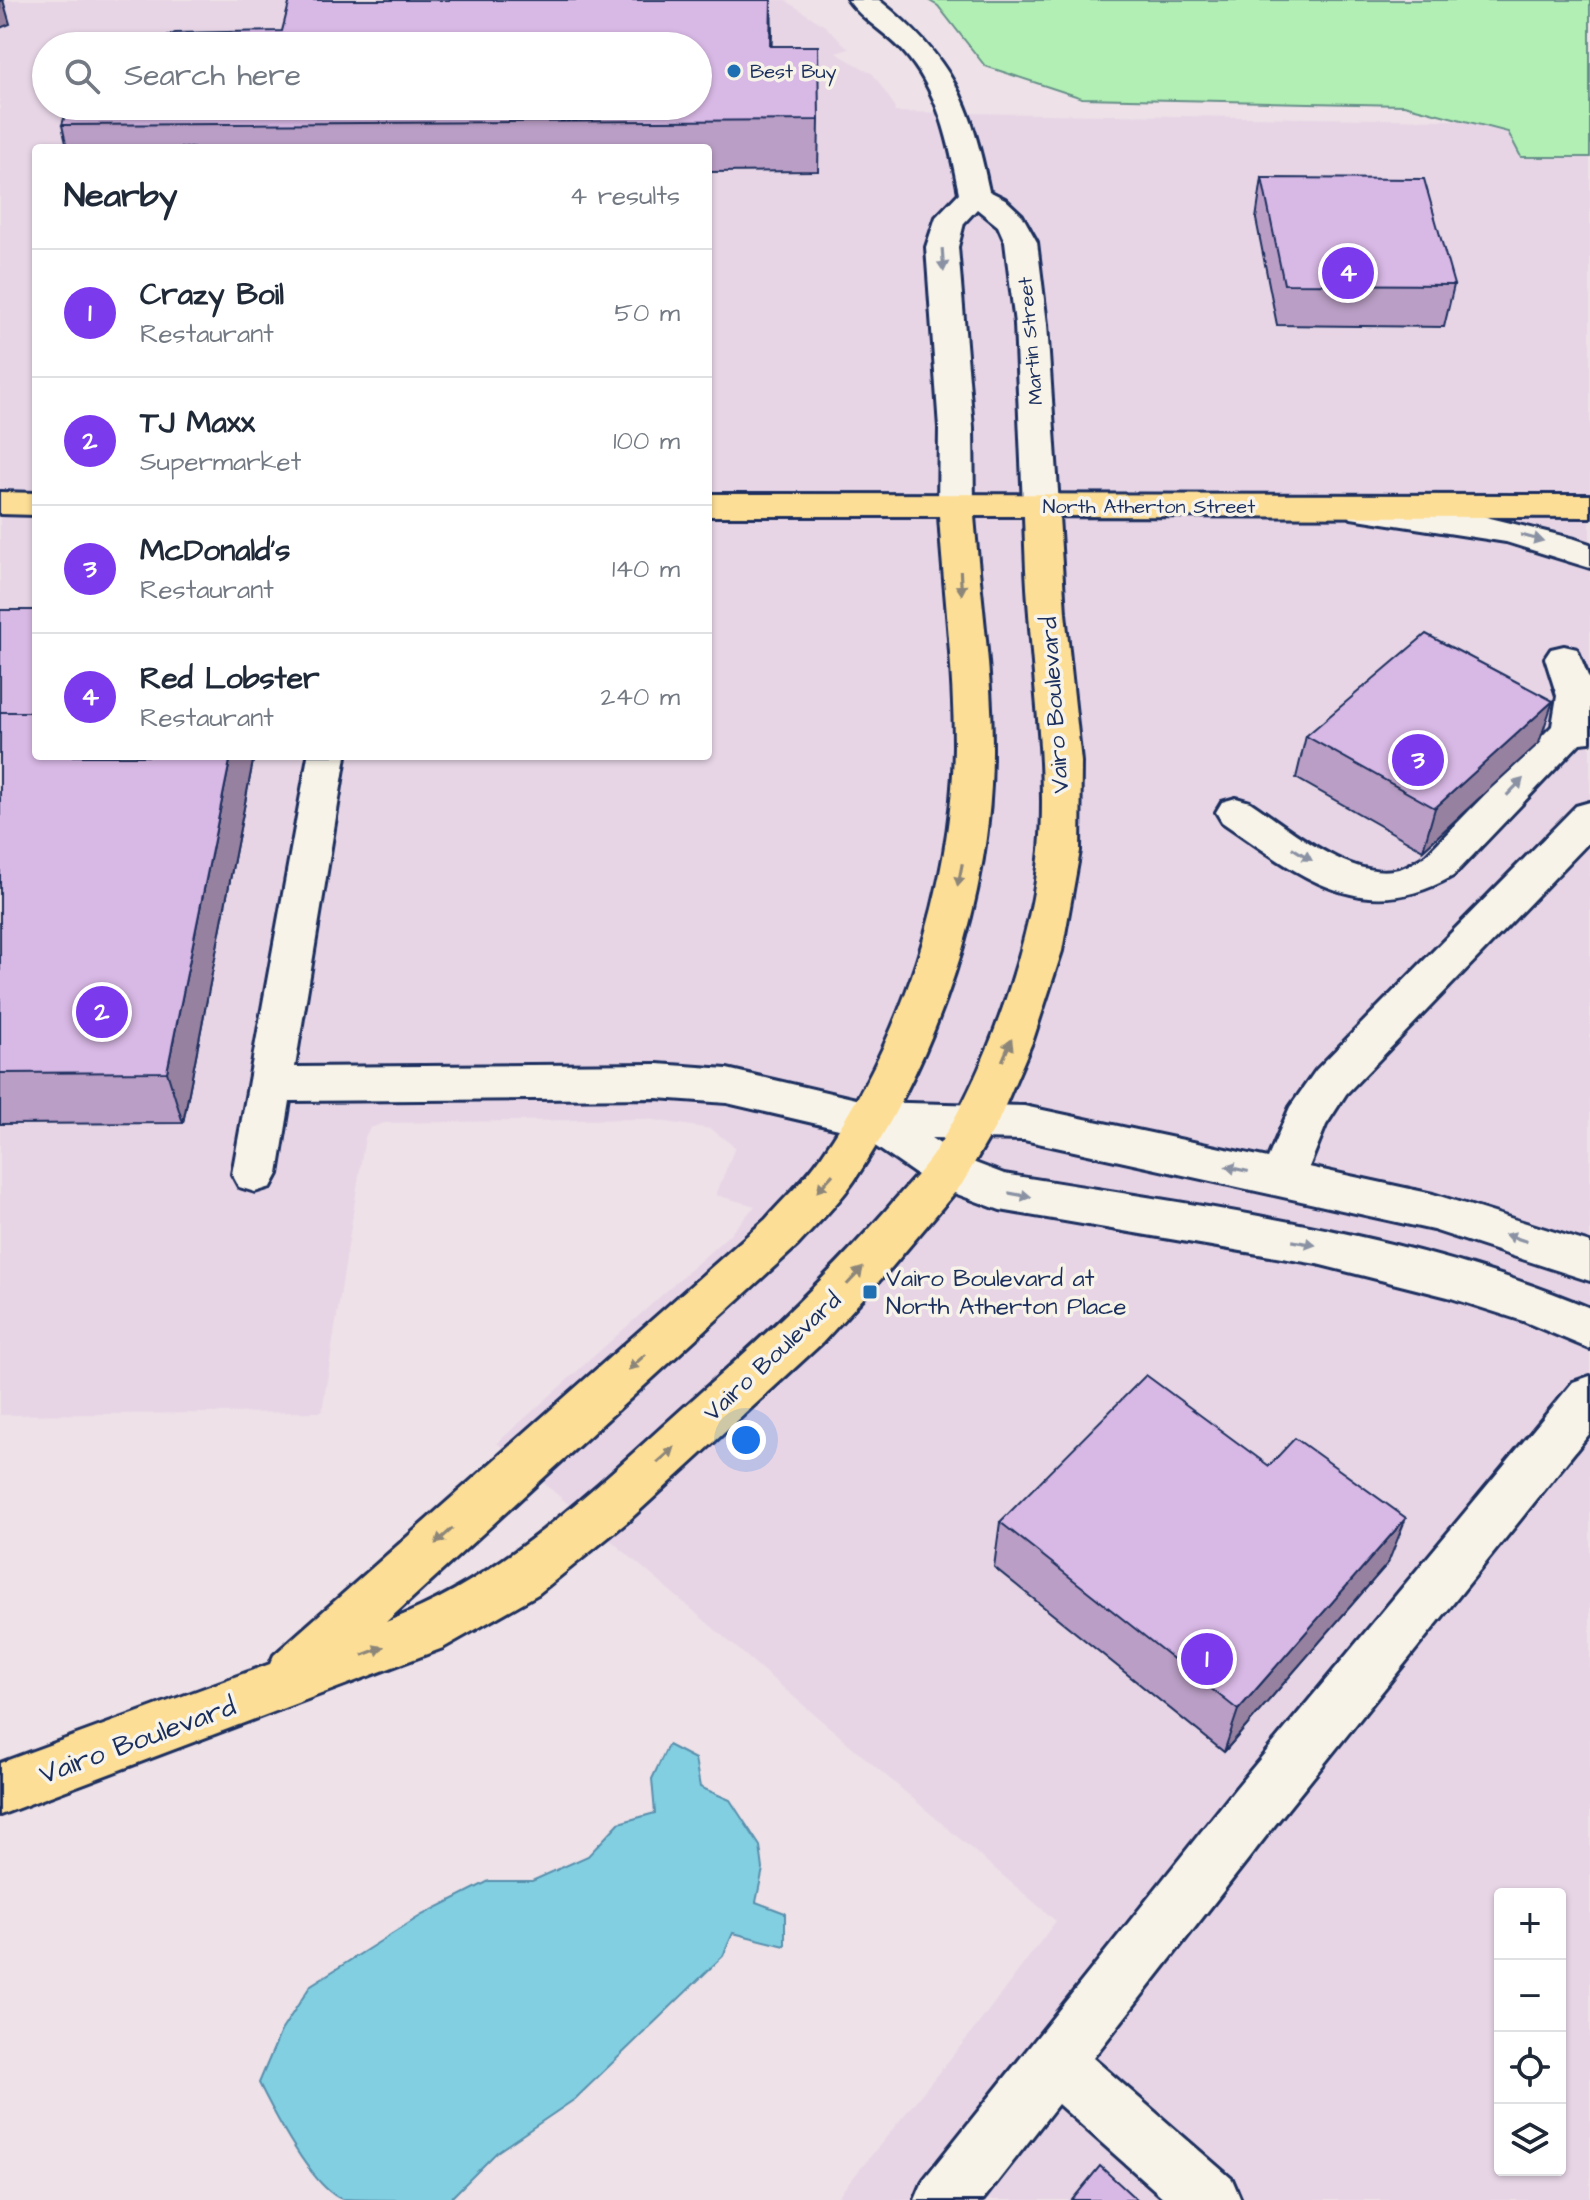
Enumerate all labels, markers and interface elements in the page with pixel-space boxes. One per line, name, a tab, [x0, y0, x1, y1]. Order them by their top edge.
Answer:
search box	[32, 32, 712, 120]
icon: search	[60, 54, 104, 98]
text: Search here	[124, 55, 301, 97]
place label: Best Buy	[750, 58, 837, 87]
marker: Best Buy	[725, 62, 743, 80]
text: Nearby	[64, 172, 178, 220]
text: 4 results	[570, 178, 680, 214]
pin: 4	[1322, 243, 1374, 303]
one-way arrow	[937, 248, 950, 273]
text: Crazy Boil	[140, 274, 284, 316]
street label: Martin Street	[1011, 276, 1051, 406]
text: 1	[88, 295, 92, 331]
text: 50 m	[615, 295, 680, 331]
text: Restaurant	[140, 316, 274, 352]
text: TJ Maxx	[140, 402, 255, 444]
text: 2	[83, 423, 97, 459]
text: 100 m	[613, 423, 680, 459]
text: Supermarket	[140, 444, 301, 480]
street label: North Atherton Street	[1043, 493, 1255, 521]
text: McDonald's	[140, 530, 290, 572]
one-way arrow	[1520, 532, 1545, 544]
text: 3	[83, 551, 97, 587]
text: 140 m	[612, 551, 680, 587]
one-way arrow	[954, 571, 967, 596]
text: Restaurant	[140, 572, 274, 608]
street label: Vairo Boulevard	[1032, 615, 1078, 794]
text: Red Lobster	[140, 658, 319, 700]
text: 4	[81, 679, 99, 715]
text: 240 m	[600, 679, 680, 715]
text: Restaurant	[140, 700, 274, 736]
pin: 3	[1392, 730, 1444, 790]
one-way arrow	[1505, 778, 1524, 797]
one-way arrow	[1291, 846, 1312, 861]
one-way arrow	[953, 863, 966, 888]
pin: 2	[76, 982, 128, 1042]
one-way arrow	[1000, 1038, 1013, 1062]
one-way arrow	[1224, 1162, 1249, 1175]
one-way arrow	[817, 1173, 834, 1193]
one-way arrow	[1008, 1189, 1033, 1202]
one-way arrow	[1504, 1231, 1528, 1244]
one-way arrow	[1292, 1237, 1317, 1250]
place label: Vairo Boulevard at North Atherton Place	[886, 1262, 1126, 1324]
one-way arrow	[845, 1267, 863, 1286]
marker: Vairo Boulevard at North Atherton Place	[861, 1283, 879, 1301]
street label: Vairo Boulevard	[696, 1284, 849, 1430]
one-way arrow	[628, 1353, 647, 1371]
your location	[726, 1420, 766, 1460]
one-way arrow	[656, 1446, 675, 1464]
one-way arrow	[434, 1527, 453, 1545]
pin: 1	[1181, 1629, 1233, 1689]
one-way arrow	[361, 1644, 385, 1657]
street label: Vairo Boulevard	[34, 1687, 241, 1794]
map controls	[1494, 1888, 1566, 2176]
button: +	[1494, 1888, 1566, 1960]
button: −	[1494, 1960, 1566, 2032]
button: locate	[1494, 2032, 1566, 2104]
button: layers	[1494, 2104, 1566, 2176]

